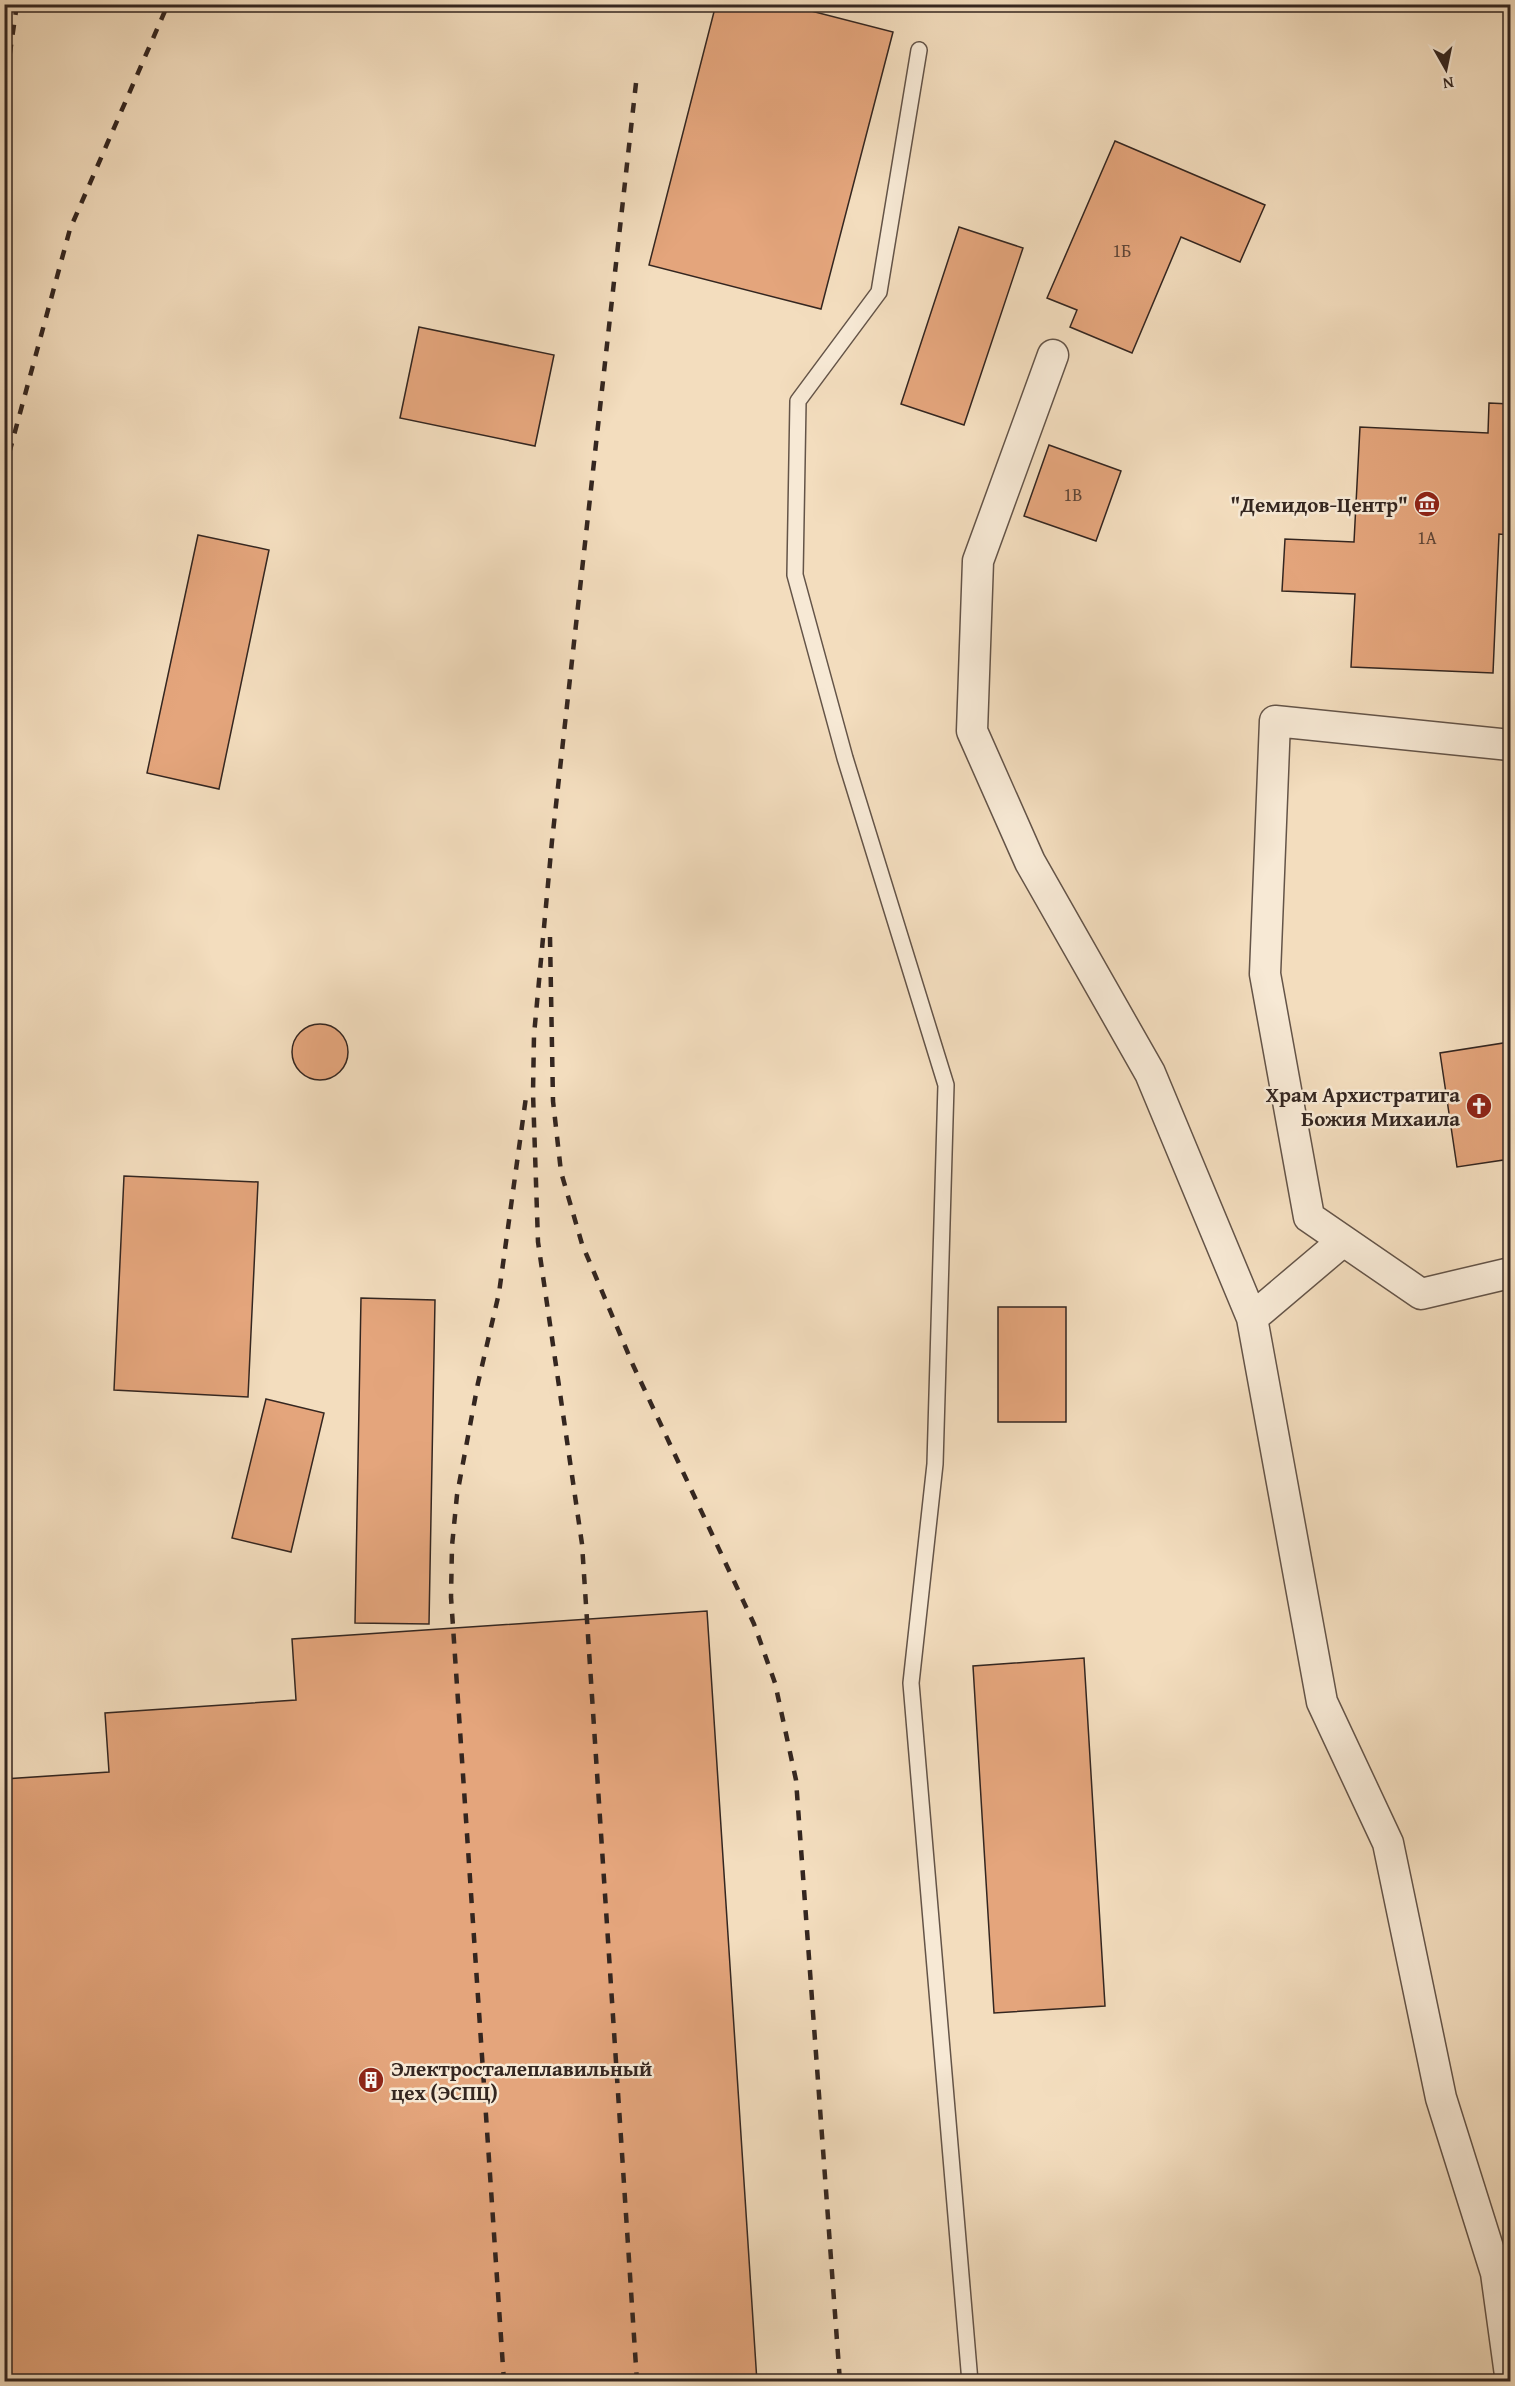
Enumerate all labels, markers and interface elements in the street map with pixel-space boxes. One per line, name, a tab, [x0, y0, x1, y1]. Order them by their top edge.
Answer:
north arrow	[1416, 39, 1476, 99]
text: N	[1441, 71, 1456, 97]
house number: 1Б	[1113, 237, 1131, 264]
house number: 1В	[1064, 481, 1082, 508]
place label: "Демидов-Центр"	[1230, 489, 1408, 520]
museum icon: "Демидов-Центр"	[1412, 489, 1442, 519]
house number: 1А	[1417, 524, 1437, 551]
place label: Храм Архистратига Божия Михаила	[1266, 1079, 1460, 1134]
church icon: Храм Архистратига Божия Михаила	[1464, 1091, 1494, 1121]
place label: Электросталеплавильный цех (ЭСПЦ)	[391, 2053, 652, 2108]
building icon: Электросталеплавильный цех (ЭСПЦ)	[356, 2065, 386, 2095]

